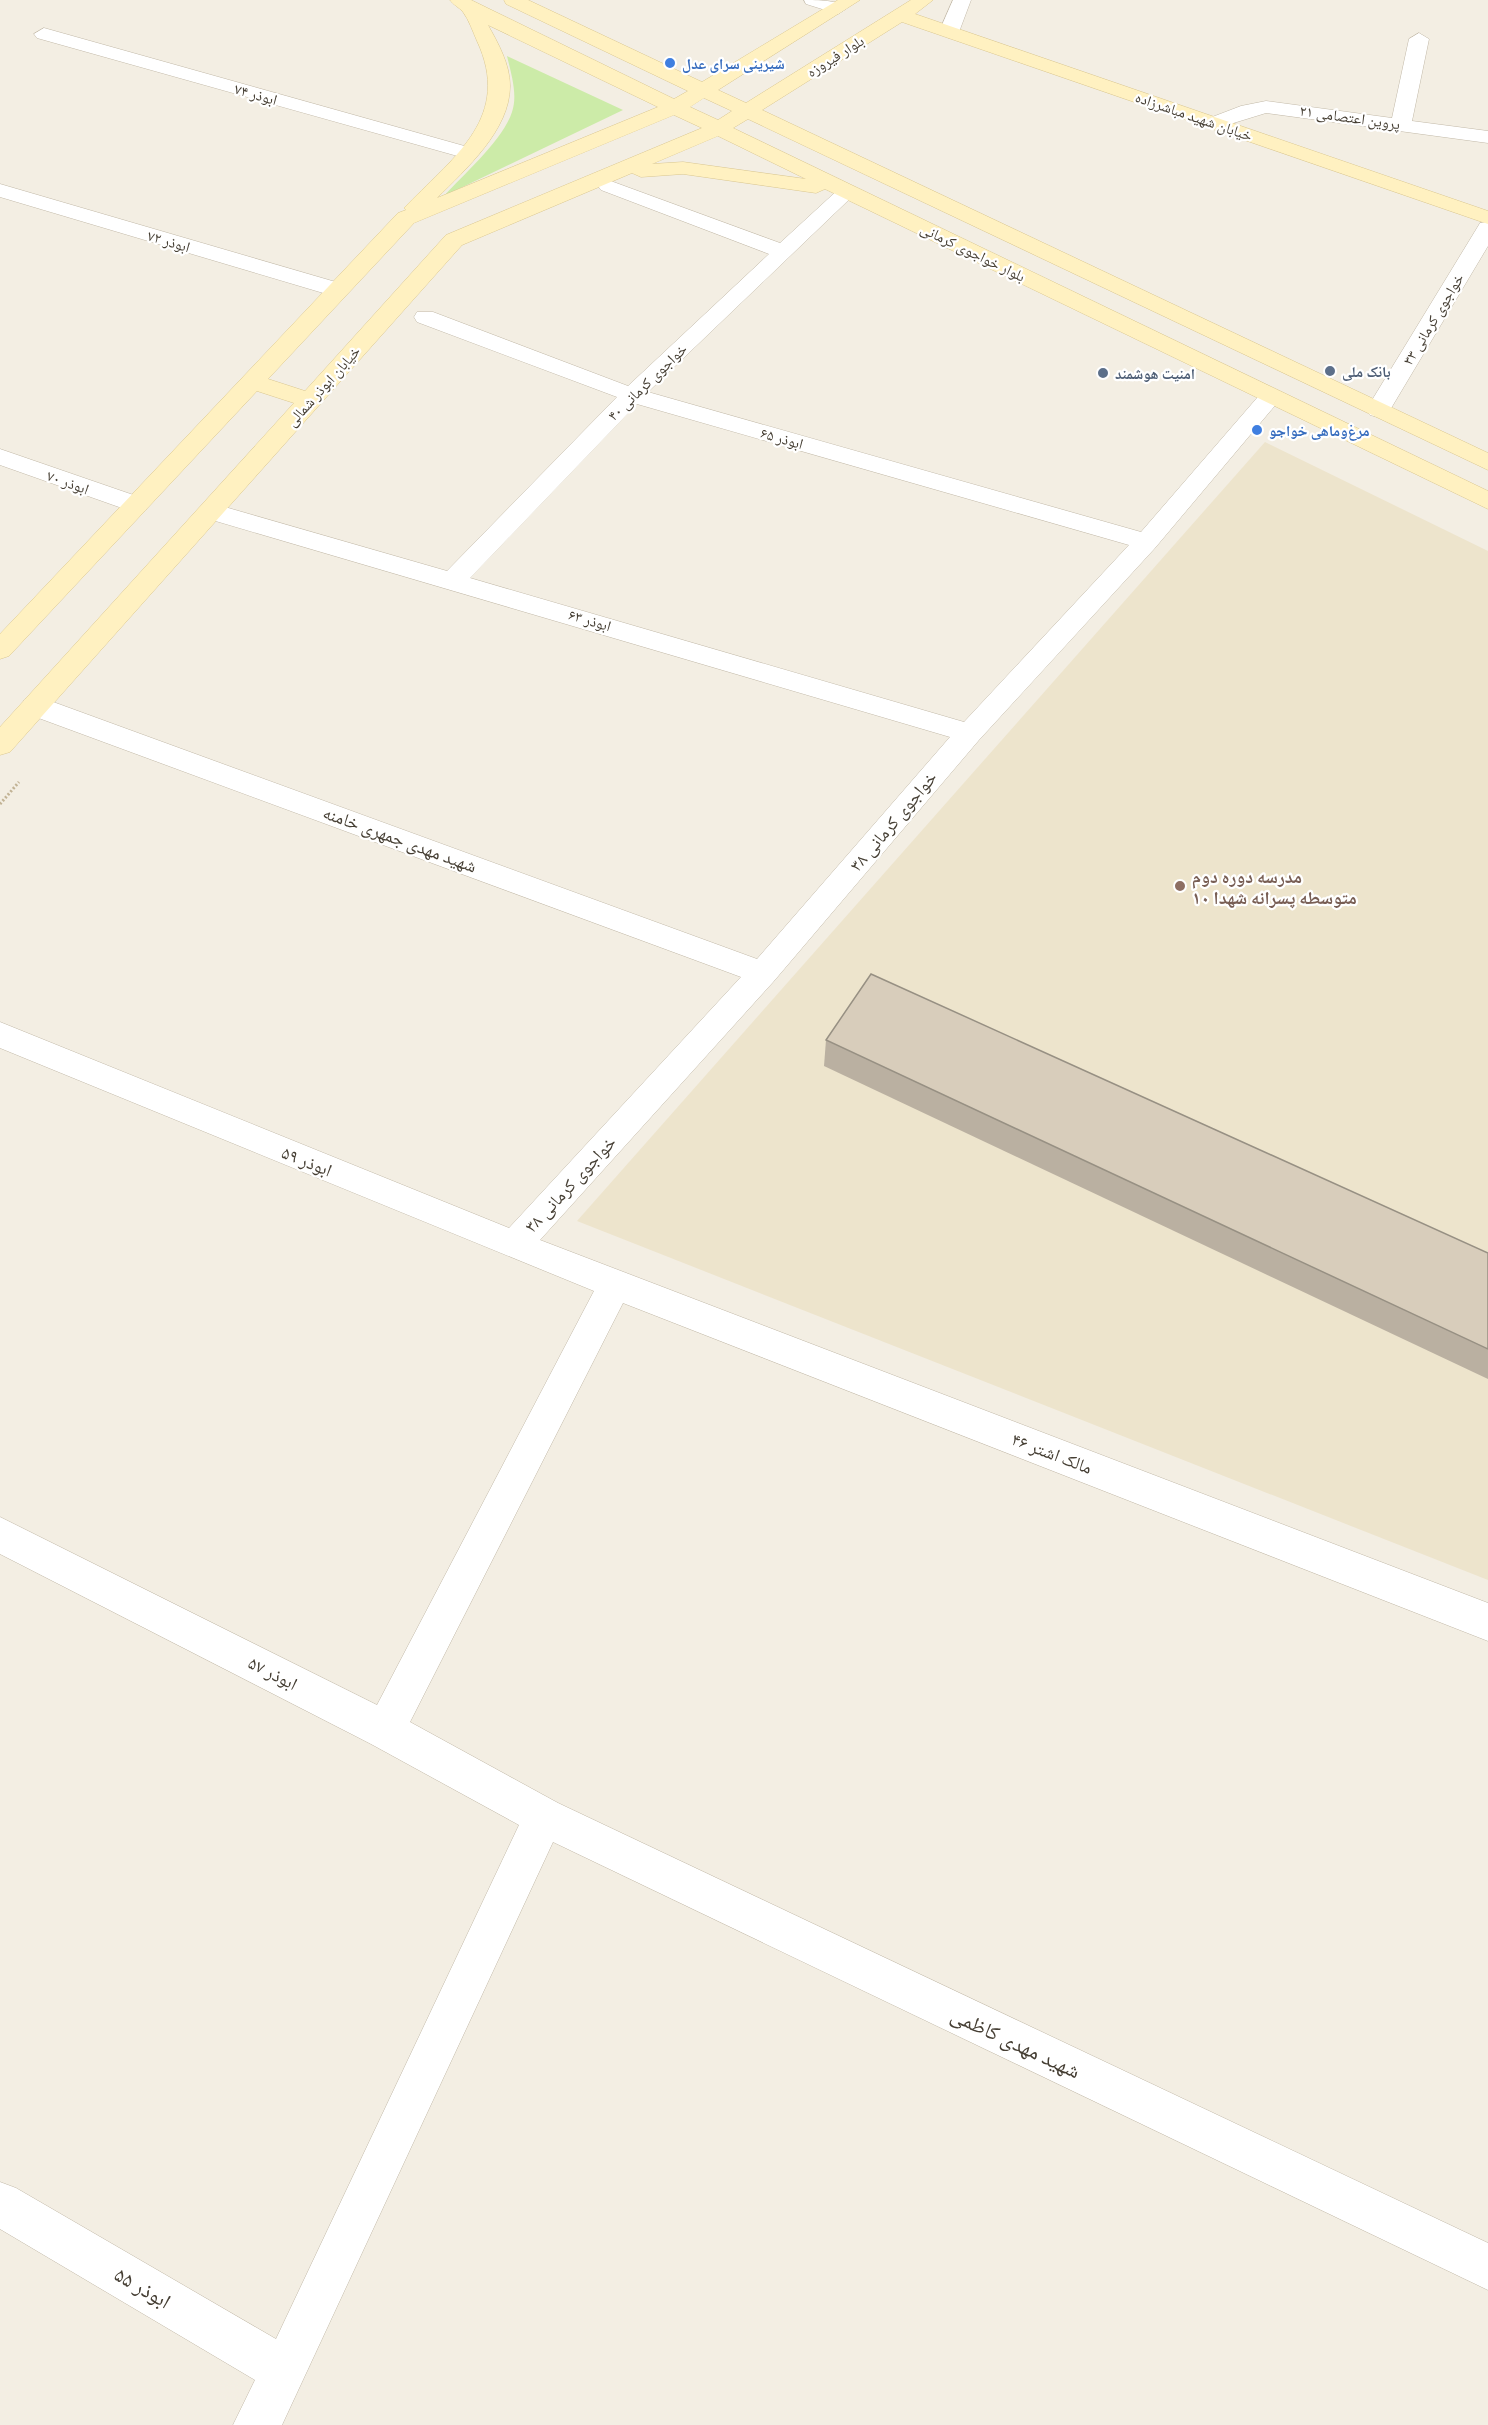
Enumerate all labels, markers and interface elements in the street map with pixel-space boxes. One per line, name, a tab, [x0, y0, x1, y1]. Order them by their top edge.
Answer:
street label: بلوار فیروزه	[802, 29, 868, 83]
place label: شیرینی سرای عدل	[682, 52, 785, 75]
marker: شیرینی سرای عدل	[663, 56, 677, 70]
street label: ابوذر ۷۴	[232, 77, 280, 111]
street label: خیابان شهید مباشرزاده	[1132, 85, 1256, 147]
street label: پروین اعتصامی ۲۱	[1298, 99, 1402, 135]
street label: بلوار خواجوی کرمانی	[917, 217, 1029, 287]
street label: ابوذر ۷۲	[145, 224, 193, 258]
street label: خواجوی کرمانی ۳۳	[1397, 268, 1470, 369]
street label: خواجوی کرمانی ۴۰	[602, 337, 693, 426]
street label: خیابان ابوذر شمالی	[280, 340, 366, 432]
place label: بانک ملی	[1342, 360, 1391, 383]
place label: امنیت هوشمند	[1115, 362, 1195, 385]
marker: بانک ملی	[1323, 364, 1337, 378]
marker: امنیت هوشمند	[1096, 366, 1110, 380]
place label: مرغ‌وماهی‌ خواجو	[1269, 419, 1370, 442]
street label: ابوذر ۶۵	[758, 421, 806, 455]
marker: مرغ‌وماهی‌ خواجو	[1250, 423, 1264, 437]
street label: ابوذر ۷۰	[44, 464, 92, 500]
street label: ابوذر ۶۳	[566, 603, 614, 637]
street label: خواجوی کرمانی ۳۸	[843, 765, 943, 877]
street label: شهید مهدی جمهری خامنه	[319, 799, 481, 879]
place label: مدرسه دوره دوم متوسطه پسرانه شهدا ۱۰	[1192, 863, 1357, 911]
marker: مدرسه دوره دوم متوسطه پسرانه شهدا ۱۰	[1173, 879, 1187, 893]
street label: خواجوی کرمانی ۳۸	[518, 1129, 622, 1239]
street label: ابوذر ۵۹	[278, 1139, 336, 1183]
street label: مالک اشتر ۴۶	[1008, 1425, 1096, 1481]
street label: ابوذر ۵۷	[244, 1649, 302, 1697]
street label: شهید مهدی کاظمی	[946, 1998, 1086, 2086]
street label: ابوذر ۵۵	[109, 2258, 177, 2316]

